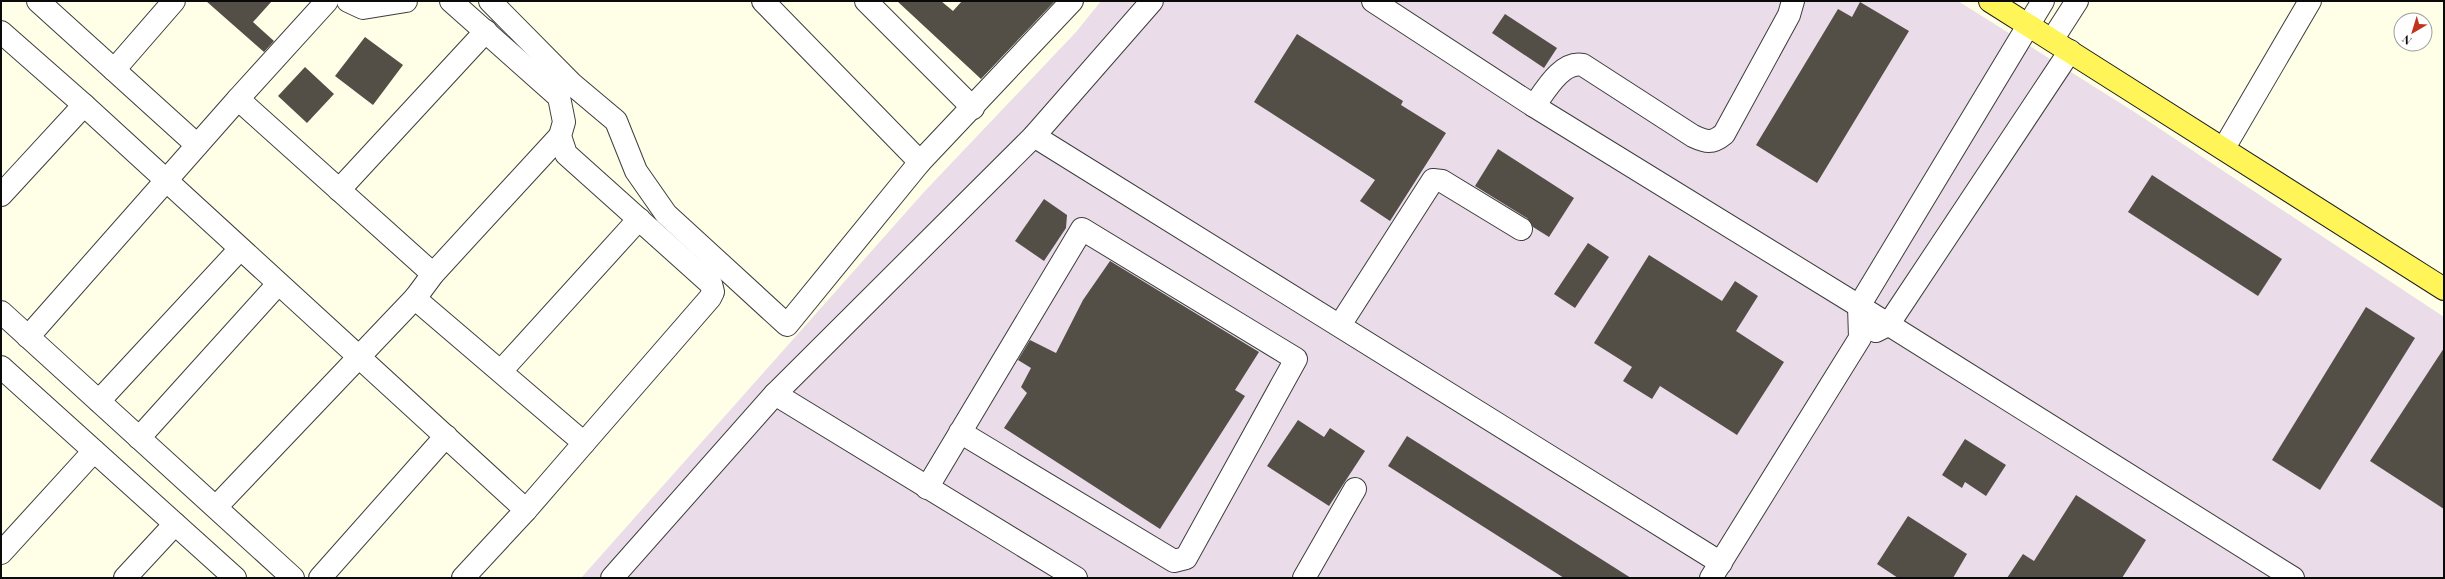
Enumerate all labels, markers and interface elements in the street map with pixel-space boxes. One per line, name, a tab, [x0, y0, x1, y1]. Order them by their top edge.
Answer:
north arrow	[2393, 12, 2433, 52]
text: N	[2399, 32, 2414, 49]

